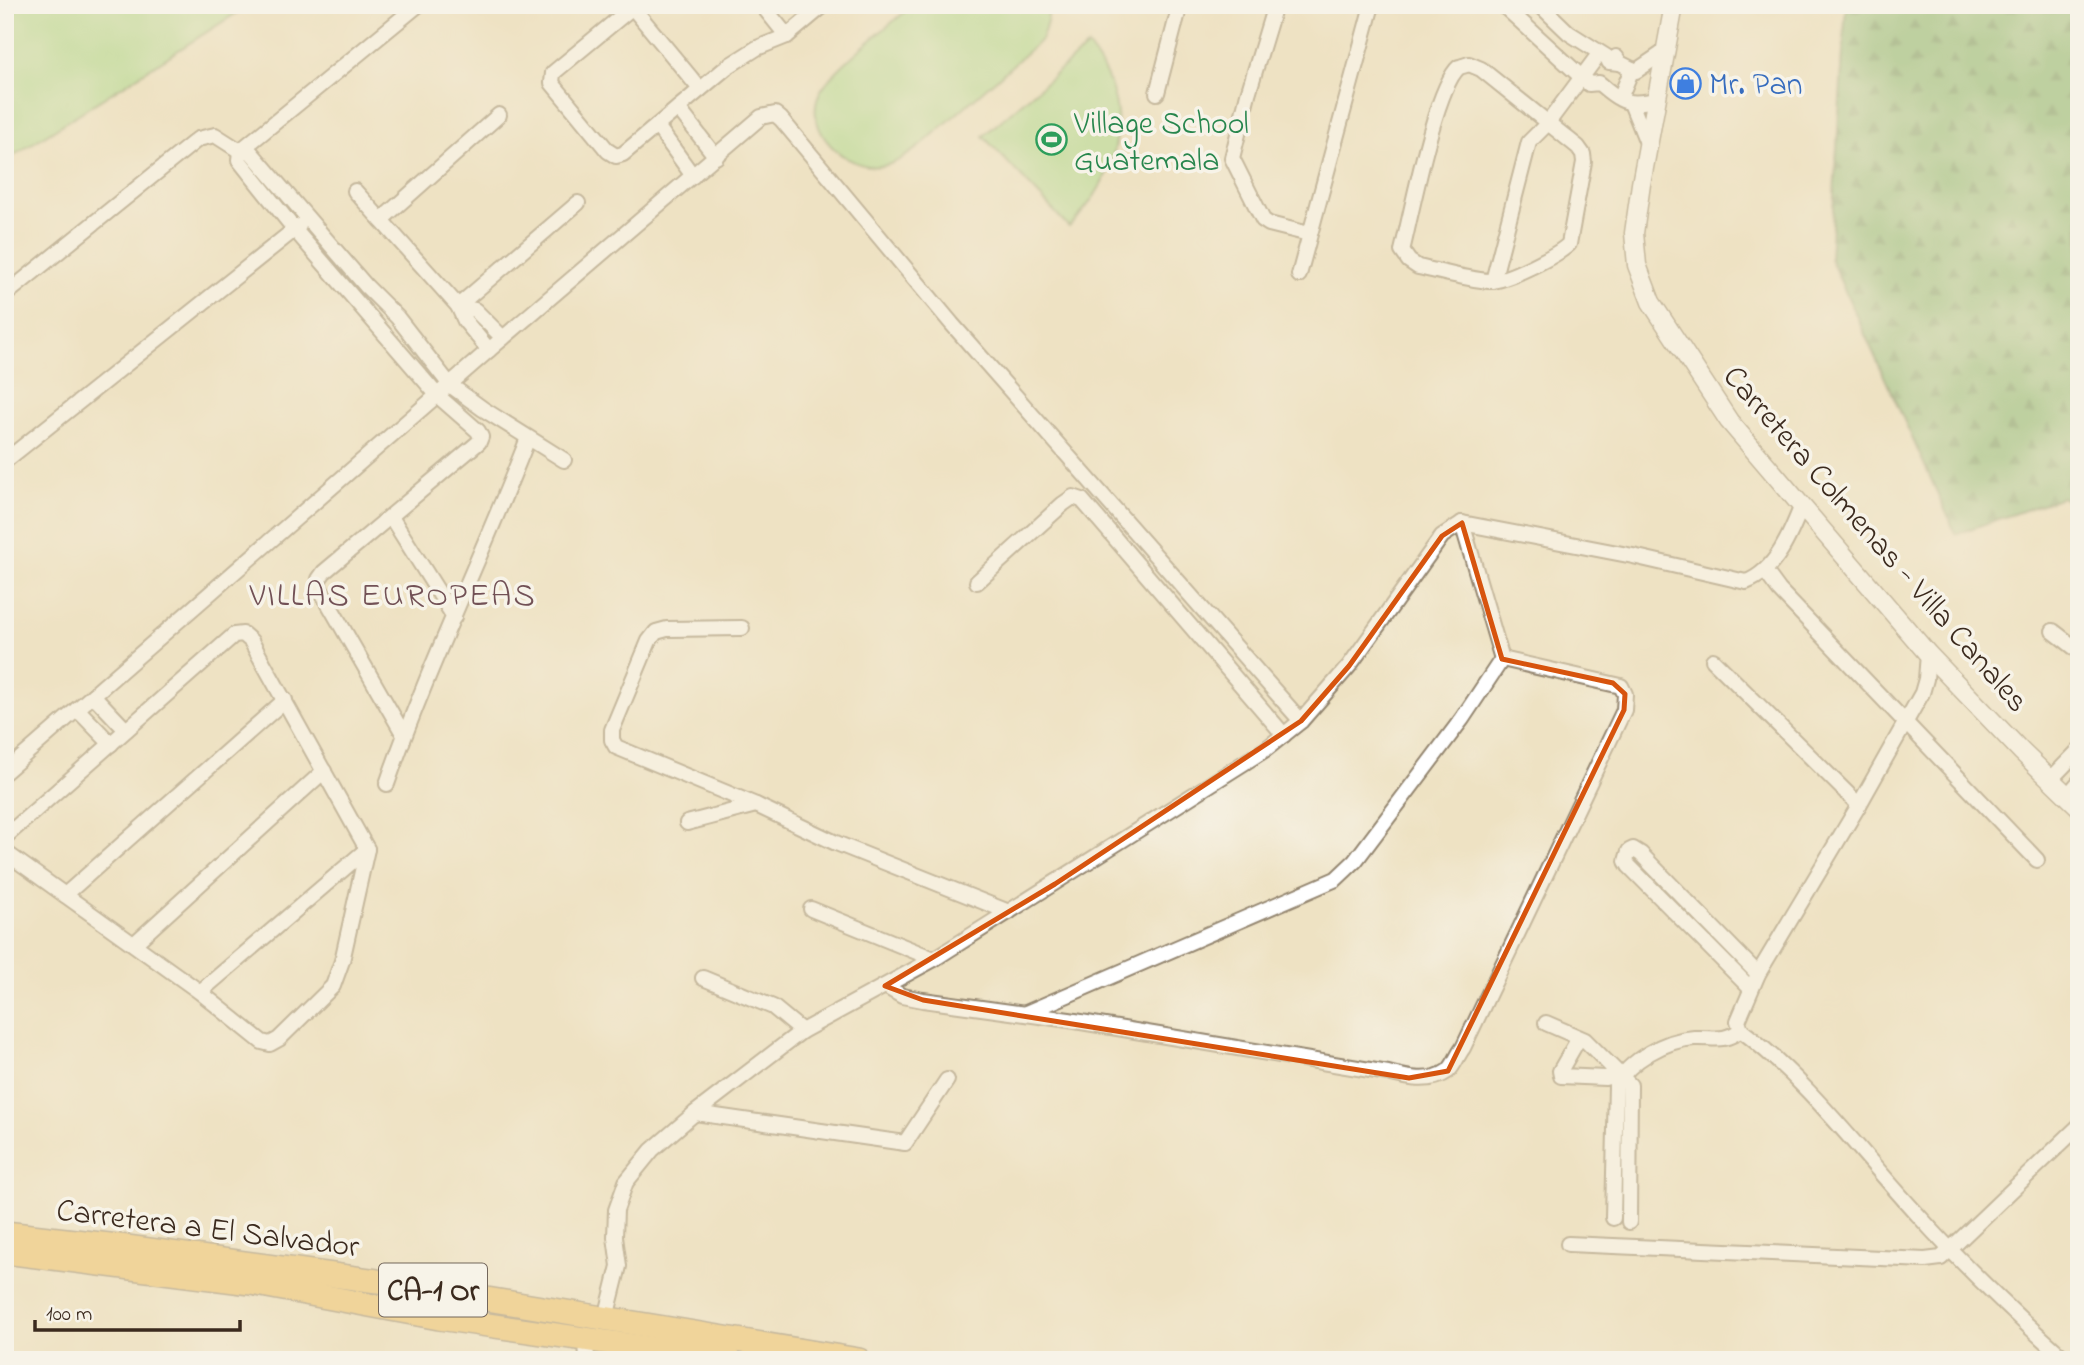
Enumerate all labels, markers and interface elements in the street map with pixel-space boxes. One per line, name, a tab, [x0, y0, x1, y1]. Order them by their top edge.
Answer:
place label: Mr. Pan	[1709, 63, 1803, 110]
shop icon: Mr. Pan	[1669, 66, 1703, 100]
place label: Village School Guatemala	[1073, 102, 1249, 186]
sports icon: Village School Guatemala	[1034, 123, 1068, 157]
street label: Carretera Colmenas - Villa Canales	[1710, 356, 2039, 724]
district label: VILLAS EUROPEAS	[248, 573, 537, 621]
street label: Carretera a El Salvador	[53, 1189, 362, 1272]
road number: CA-1 Or	[379, 1264, 487, 1316]
scale bar	[35, 1288, 240, 1332]
text: 100 m	[46, 1300, 92, 1330]

